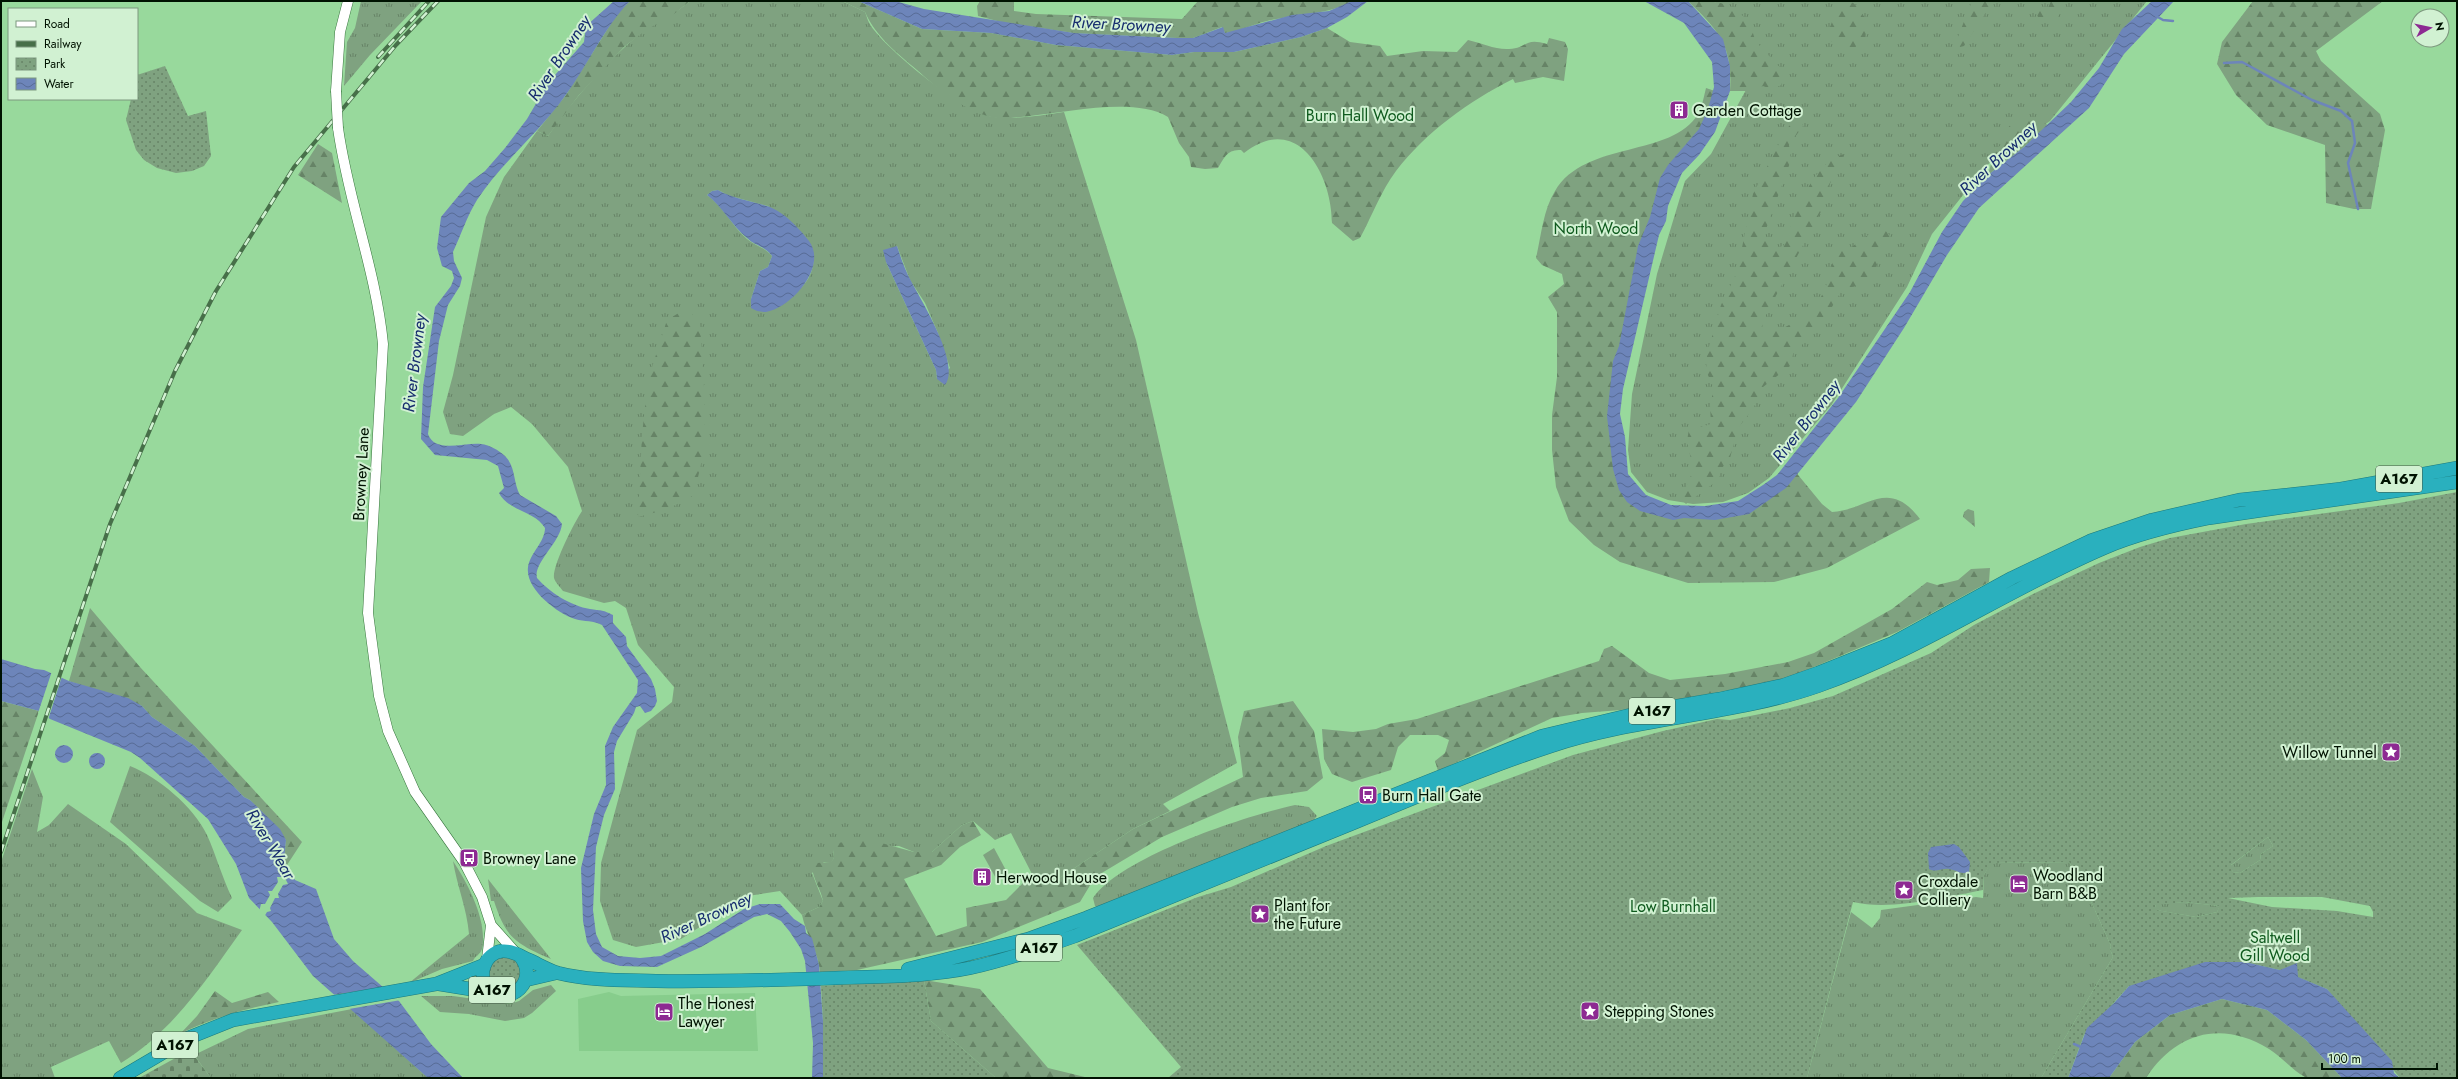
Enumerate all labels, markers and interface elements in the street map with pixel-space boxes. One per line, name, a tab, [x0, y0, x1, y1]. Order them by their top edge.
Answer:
legend	[8, 8, 138, 100]
north arrow	[2410, 8, 2450, 48]
water label: River Browney	[521, 9, 597, 106]
water label: River Browney	[1071, 9, 1173, 39]
text: Road	[44, 15, 70, 33]
text: N	[2431, 21, 2448, 32]
text: Railway	[44, 35, 82, 53]
text: Park	[44, 55, 66, 73]
text: Water	[44, 75, 75, 93]
building icon: Garden Cottage	[1668, 99, 1690, 121]
place label: Garden Cottage	[1693, 99, 1802, 122]
park label: Burn Hall Wood	[1306, 104, 1414, 127]
water label: River Browney	[1954, 114, 2043, 200]
park label: North Wood	[1554, 217, 1638, 240]
water label: River Browney	[396, 311, 432, 413]
water label: River Browney	[1766, 373, 1847, 467]
street label: Browney Lane	[347, 427, 375, 521]
road number: A167	[2376, 466, 2422, 492]
road number: A167	[1629, 698, 1675, 724]
place label: Willow Tunnel	[2282, 741, 2377, 764]
place icon: Willow Tunnel	[2380, 741, 2402, 763]
bus stop icon: Burn Hall Gate	[1357, 784, 1379, 806]
place label: Burn Hall Gate	[1382, 784, 1482, 807]
water label: River Wear	[241, 804, 302, 885]
bus stop icon: Browney Lane	[458, 847, 480, 869]
place label: Browney Lane	[483, 847, 576, 870]
place label: Woodland Barn B&B	[2033, 864, 2103, 905]
building icon: Herwood House	[971, 866, 993, 888]
place label: Herwood House	[996, 866, 1107, 889]
place label: Croxdale Colliery	[1918, 870, 1978, 911]
hotel icon: Woodland Barn B&B	[2008, 873, 2030, 895]
place icon: Croxdale Colliery	[1893, 879, 1915, 901]
water label: River Browney	[656, 885, 757, 949]
place label: Plant for the Future	[1274, 894, 1341, 935]
park label: Low Burnhall	[1630, 895, 1716, 918]
place icon: Plant for the Future	[1249, 903, 1271, 925]
park label: Saltwell Gill Wood	[2240, 926, 2310, 967]
road number: A167	[1016, 935, 1062, 961]
road number: A167	[469, 977, 515, 1003]
place label: The Honest Lawyer	[678, 992, 754, 1033]
place icon: Stepping Stones	[1579, 1000, 1601, 1022]
place label: Stepping Stones	[1604, 1000, 1714, 1023]
hotel icon: The Honest Lawyer	[653, 1001, 675, 1023]
road number: A167	[152, 1032, 198, 1058]
scale bar	[2322, 1045, 2437, 1071]
text: 100 m	[2328, 1050, 2361, 1068]

